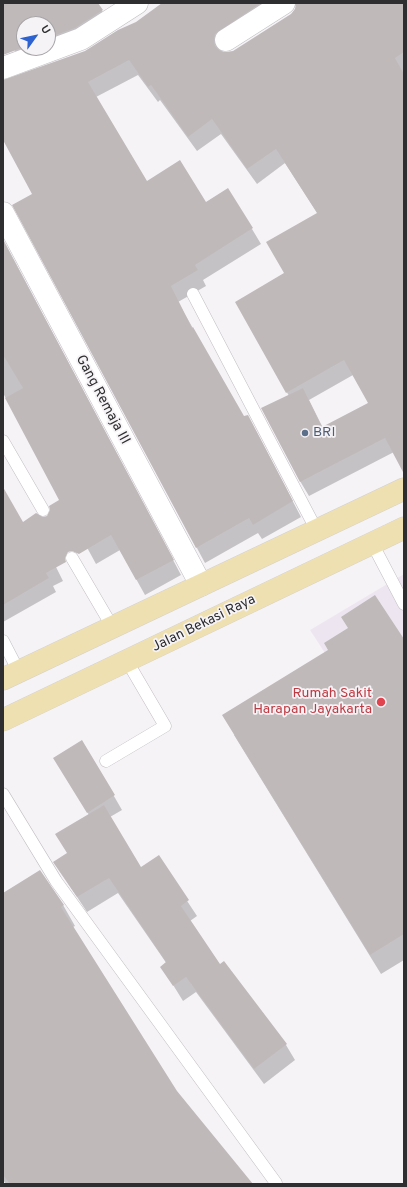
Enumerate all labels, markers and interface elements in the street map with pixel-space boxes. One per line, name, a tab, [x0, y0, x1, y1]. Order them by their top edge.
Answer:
north arrow	[16, 16, 56, 56]
text: U	[37, 23, 53, 37]
street label: Gang Remaja III	[71, 352, 133, 448]
place label: BRI	[313, 425, 335, 441]
marker: BRI	[300, 428, 310, 438]
street label: Jalan Bekasi Raya	[149, 592, 259, 656]
place label: Rumah Sakit Harapan Jayakarta	[253, 686, 372, 718]
marker: Rumah Sakit Harapan Jayakarta	[375, 696, 387, 708]

